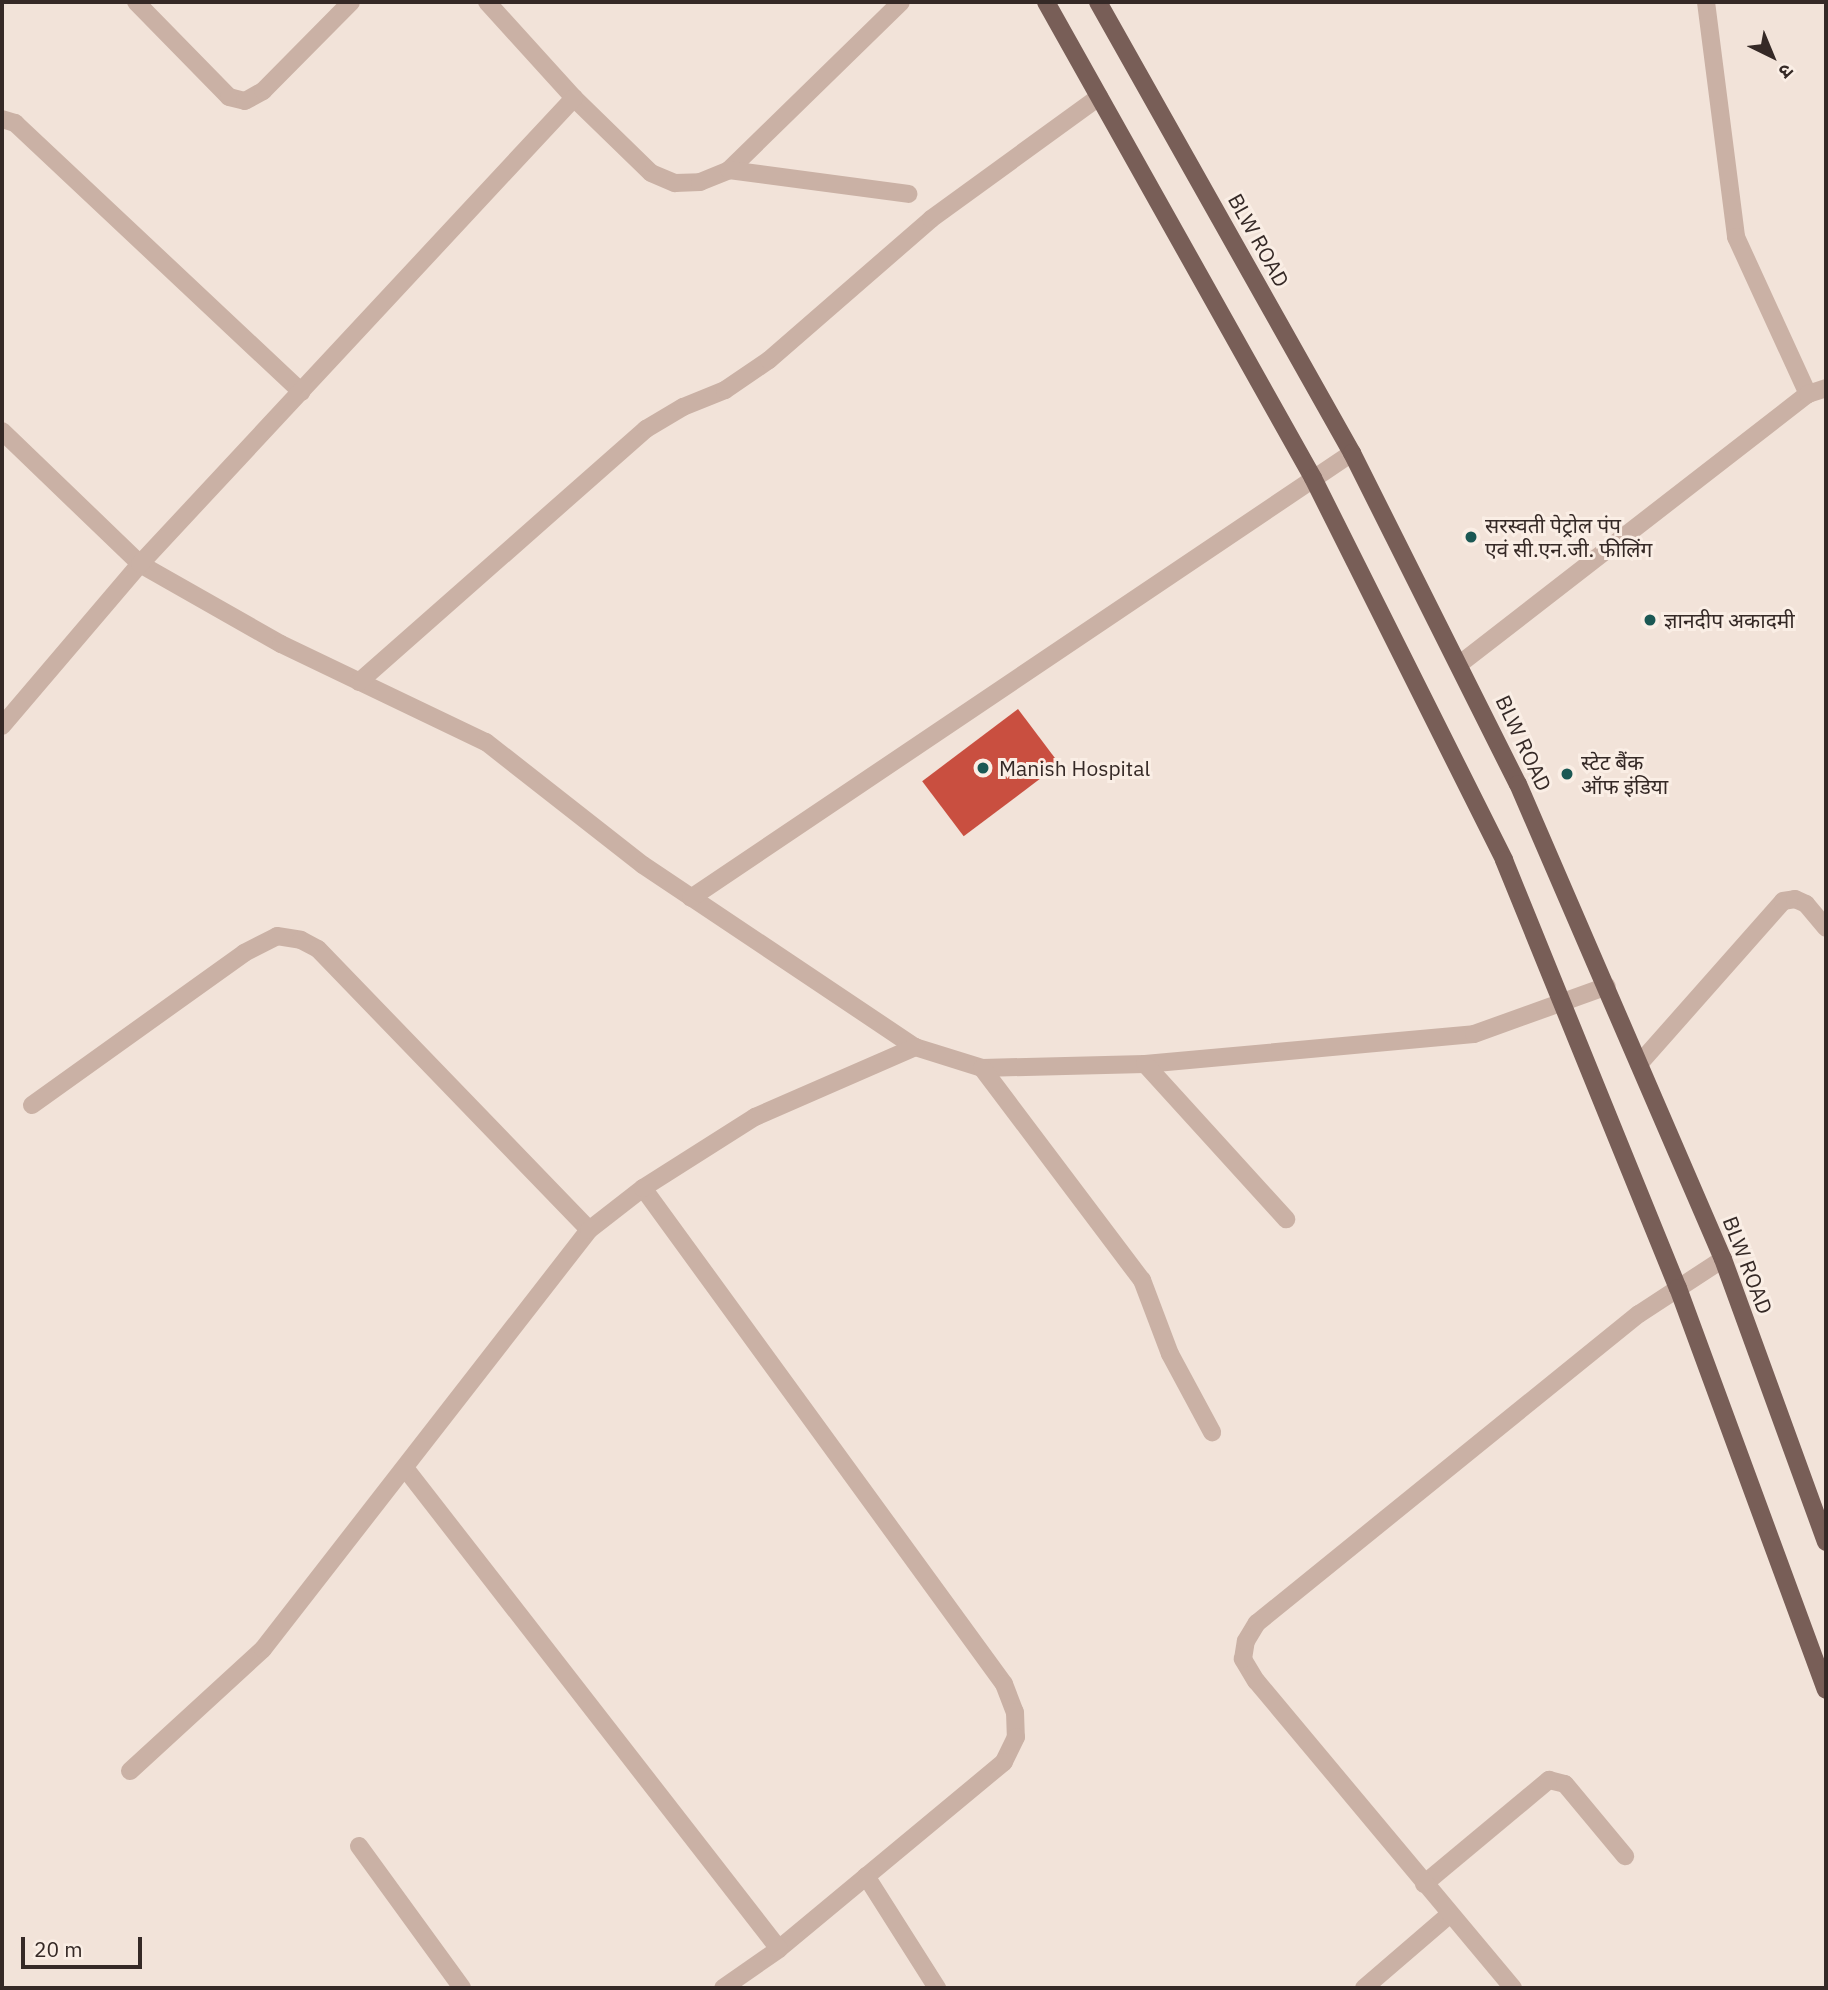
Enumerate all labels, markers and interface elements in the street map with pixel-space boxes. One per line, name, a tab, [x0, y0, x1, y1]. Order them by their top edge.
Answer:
north arrow	[1737, 21, 1807, 91]
text: उ	[1774, 59, 1799, 84]
street label: BLW ROAD	[1223, 189, 1295, 291]
place label: सरस्वती पेट्रोल पंप एवं सी.एन.जी. फीलिंग	[1485, 512, 1652, 562]
marker: सरस्वती पेट्रोल पंप एवं सी.एन.जी. फीलिंग	[1463, 529, 1479, 545]
place label: ज्ञानदीप अकादमी	[1664, 607, 1795, 633]
marker: ज्ञानदीप अकादमी	[1642, 612, 1658, 628]
street label: BLW ROAD	[1491, 691, 1557, 795]
place label: स्टेट बैंक ऑफ इंडिया	[1581, 749, 1668, 799]
place label: Manish Hospital	[999, 755, 1150, 781]
marker: Manish Hospital	[973, 758, 993, 778]
marker: स्टेट बैंक ऑफ इंडिया	[1559, 766, 1575, 782]
street label: BLW ROAD	[1718, 1213, 1778, 1317]
scale bar	[24, 1924, 145, 1968]
text: 20 m	[34, 1935, 83, 1963]

